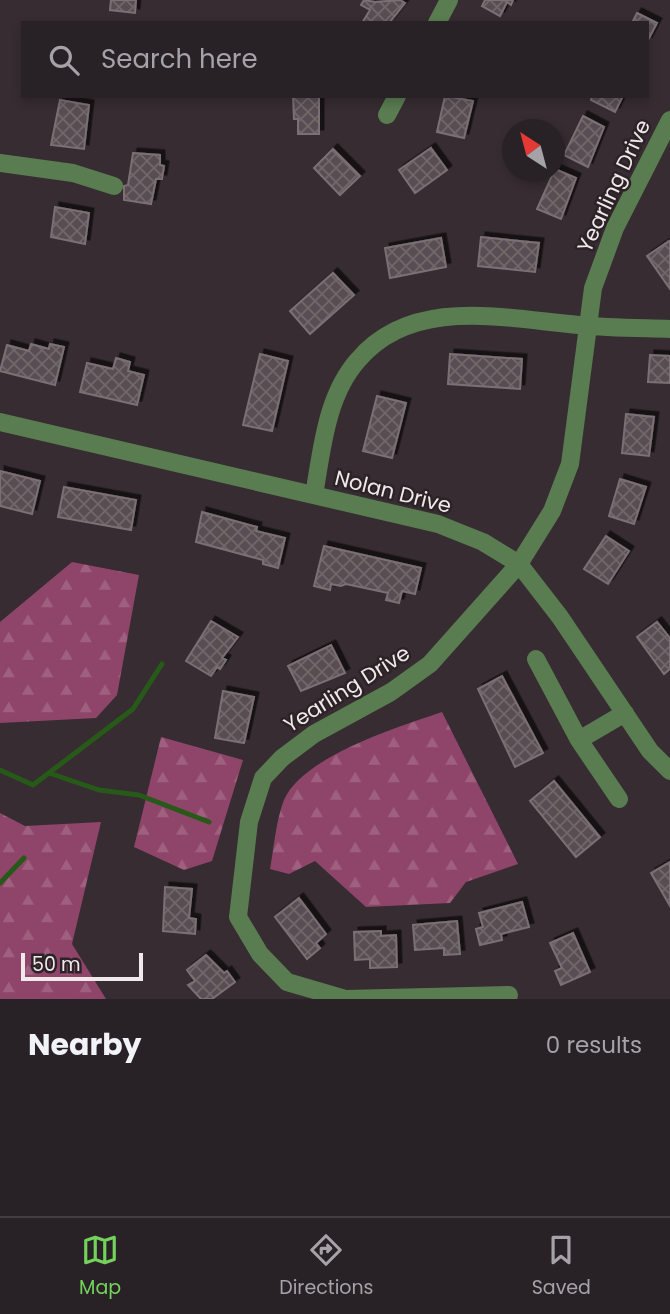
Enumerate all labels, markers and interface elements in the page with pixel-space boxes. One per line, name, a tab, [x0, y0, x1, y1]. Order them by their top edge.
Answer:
search box	[21, 21, 649, 98]
icon: search	[45, 41, 83, 79]
text: Search here	[101, 41, 258, 77]
street label: Yearling Drive	[570, 115, 657, 257]
north arrow	[502, 119, 565, 182]
street label: Nolan Drive	[332, 463, 454, 520]
street label: Yearling Drive	[278, 638, 415, 739]
scale bar	[21, 950, 144, 982]
text: 50 m	[32, 951, 81, 978]
text: Nearby	[28, 1023, 142, 1066]
text: 0 results	[546, 1029, 642, 1061]
tab: Map	[79, 1231, 121, 1302]
tab: Directions	[279, 1231, 374, 1302]
tab: Saved	[532, 1231, 591, 1302]

